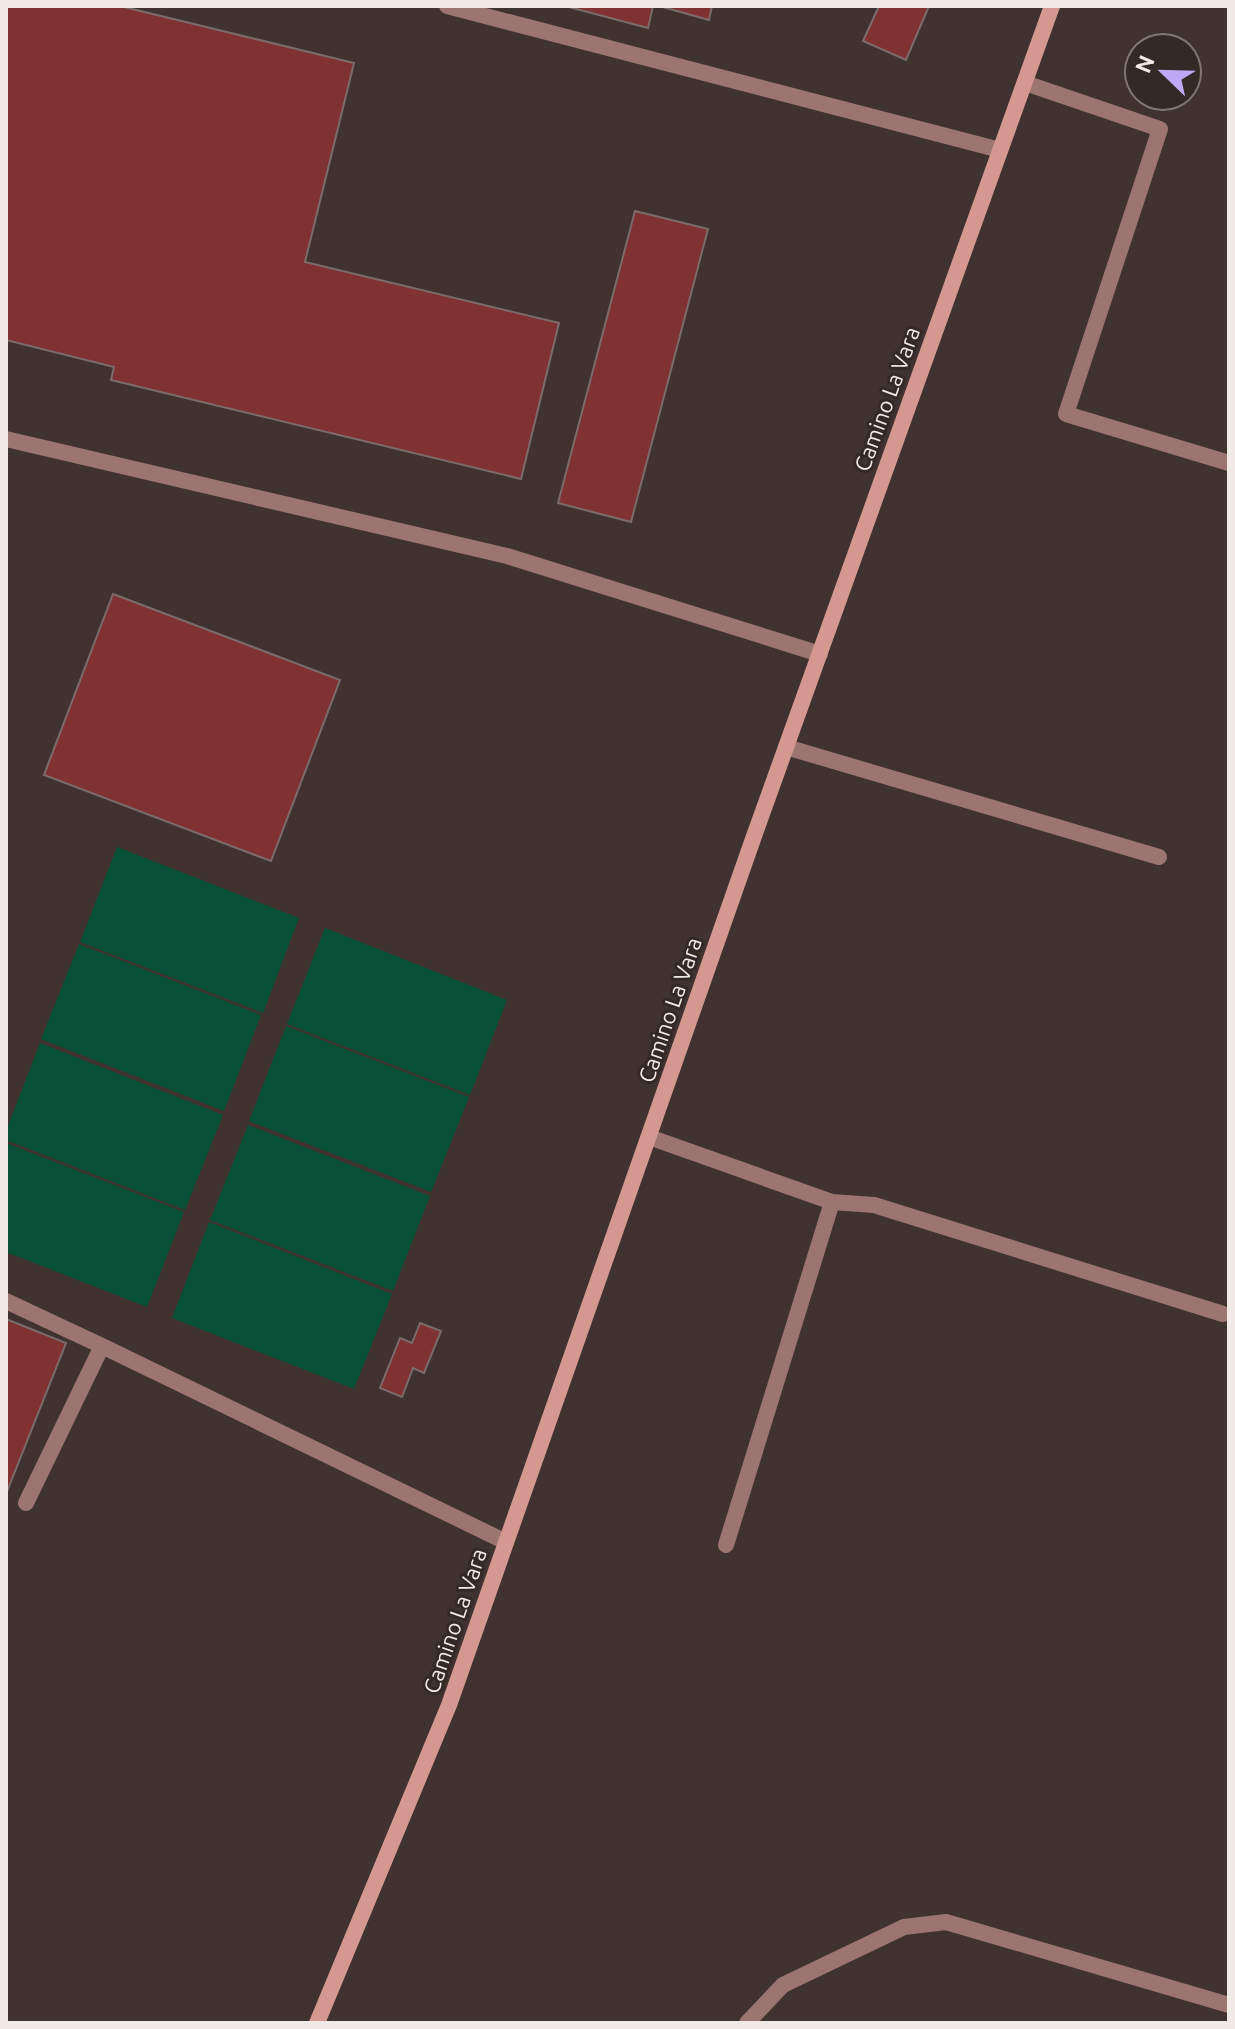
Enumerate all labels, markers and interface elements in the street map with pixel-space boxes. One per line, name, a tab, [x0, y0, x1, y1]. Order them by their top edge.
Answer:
north arrow	[1123, 32, 1203, 112]
text: N	[1129, 52, 1159, 76]
street label: Camino La Vara	[849, 323, 924, 474]
street label: Camino La Vara	[633, 934, 706, 1086]
street label: Camino La Vara	[418, 1545, 491, 1697]

